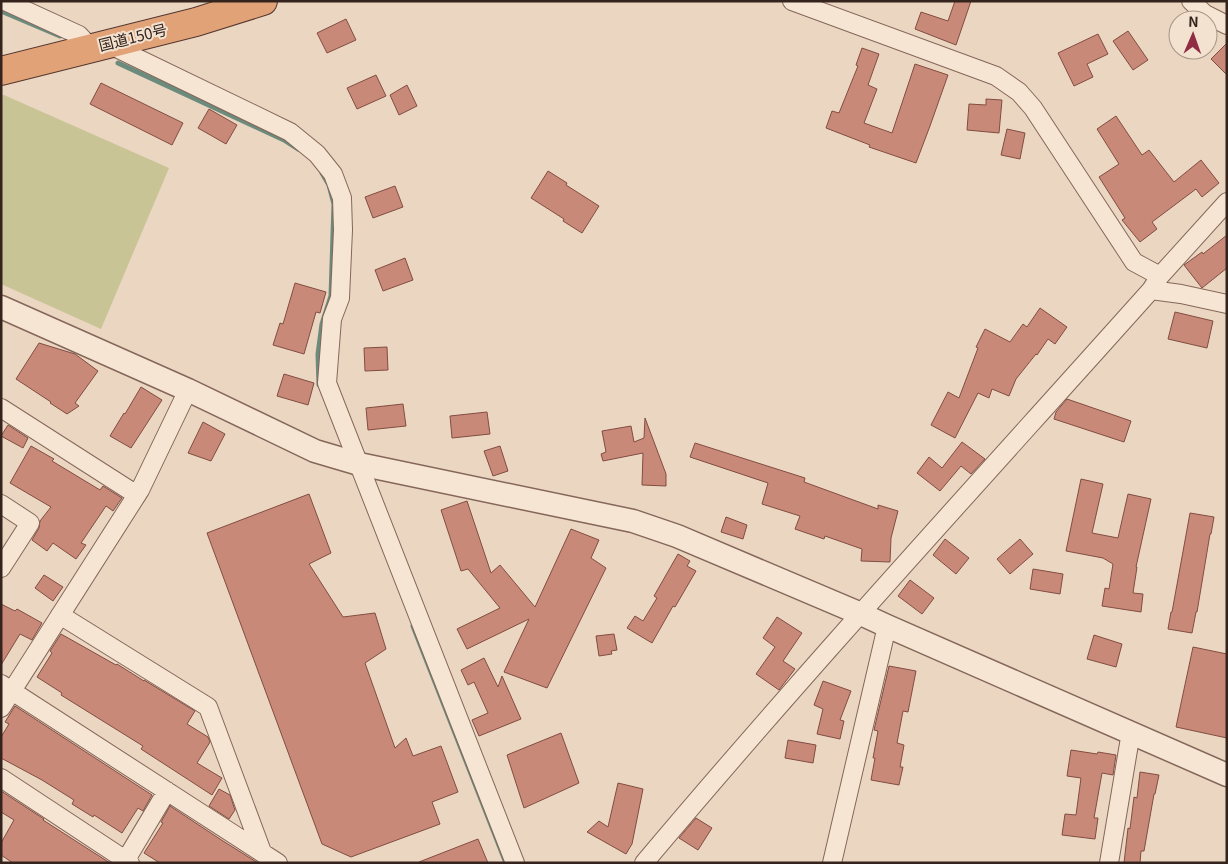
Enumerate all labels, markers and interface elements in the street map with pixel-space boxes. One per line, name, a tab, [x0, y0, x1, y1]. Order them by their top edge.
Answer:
north arrow	[1168, 10, 1218, 60]
text: N	[1188, 11, 1199, 31]
street label: 国道150号	[96, 18, 169, 55]

